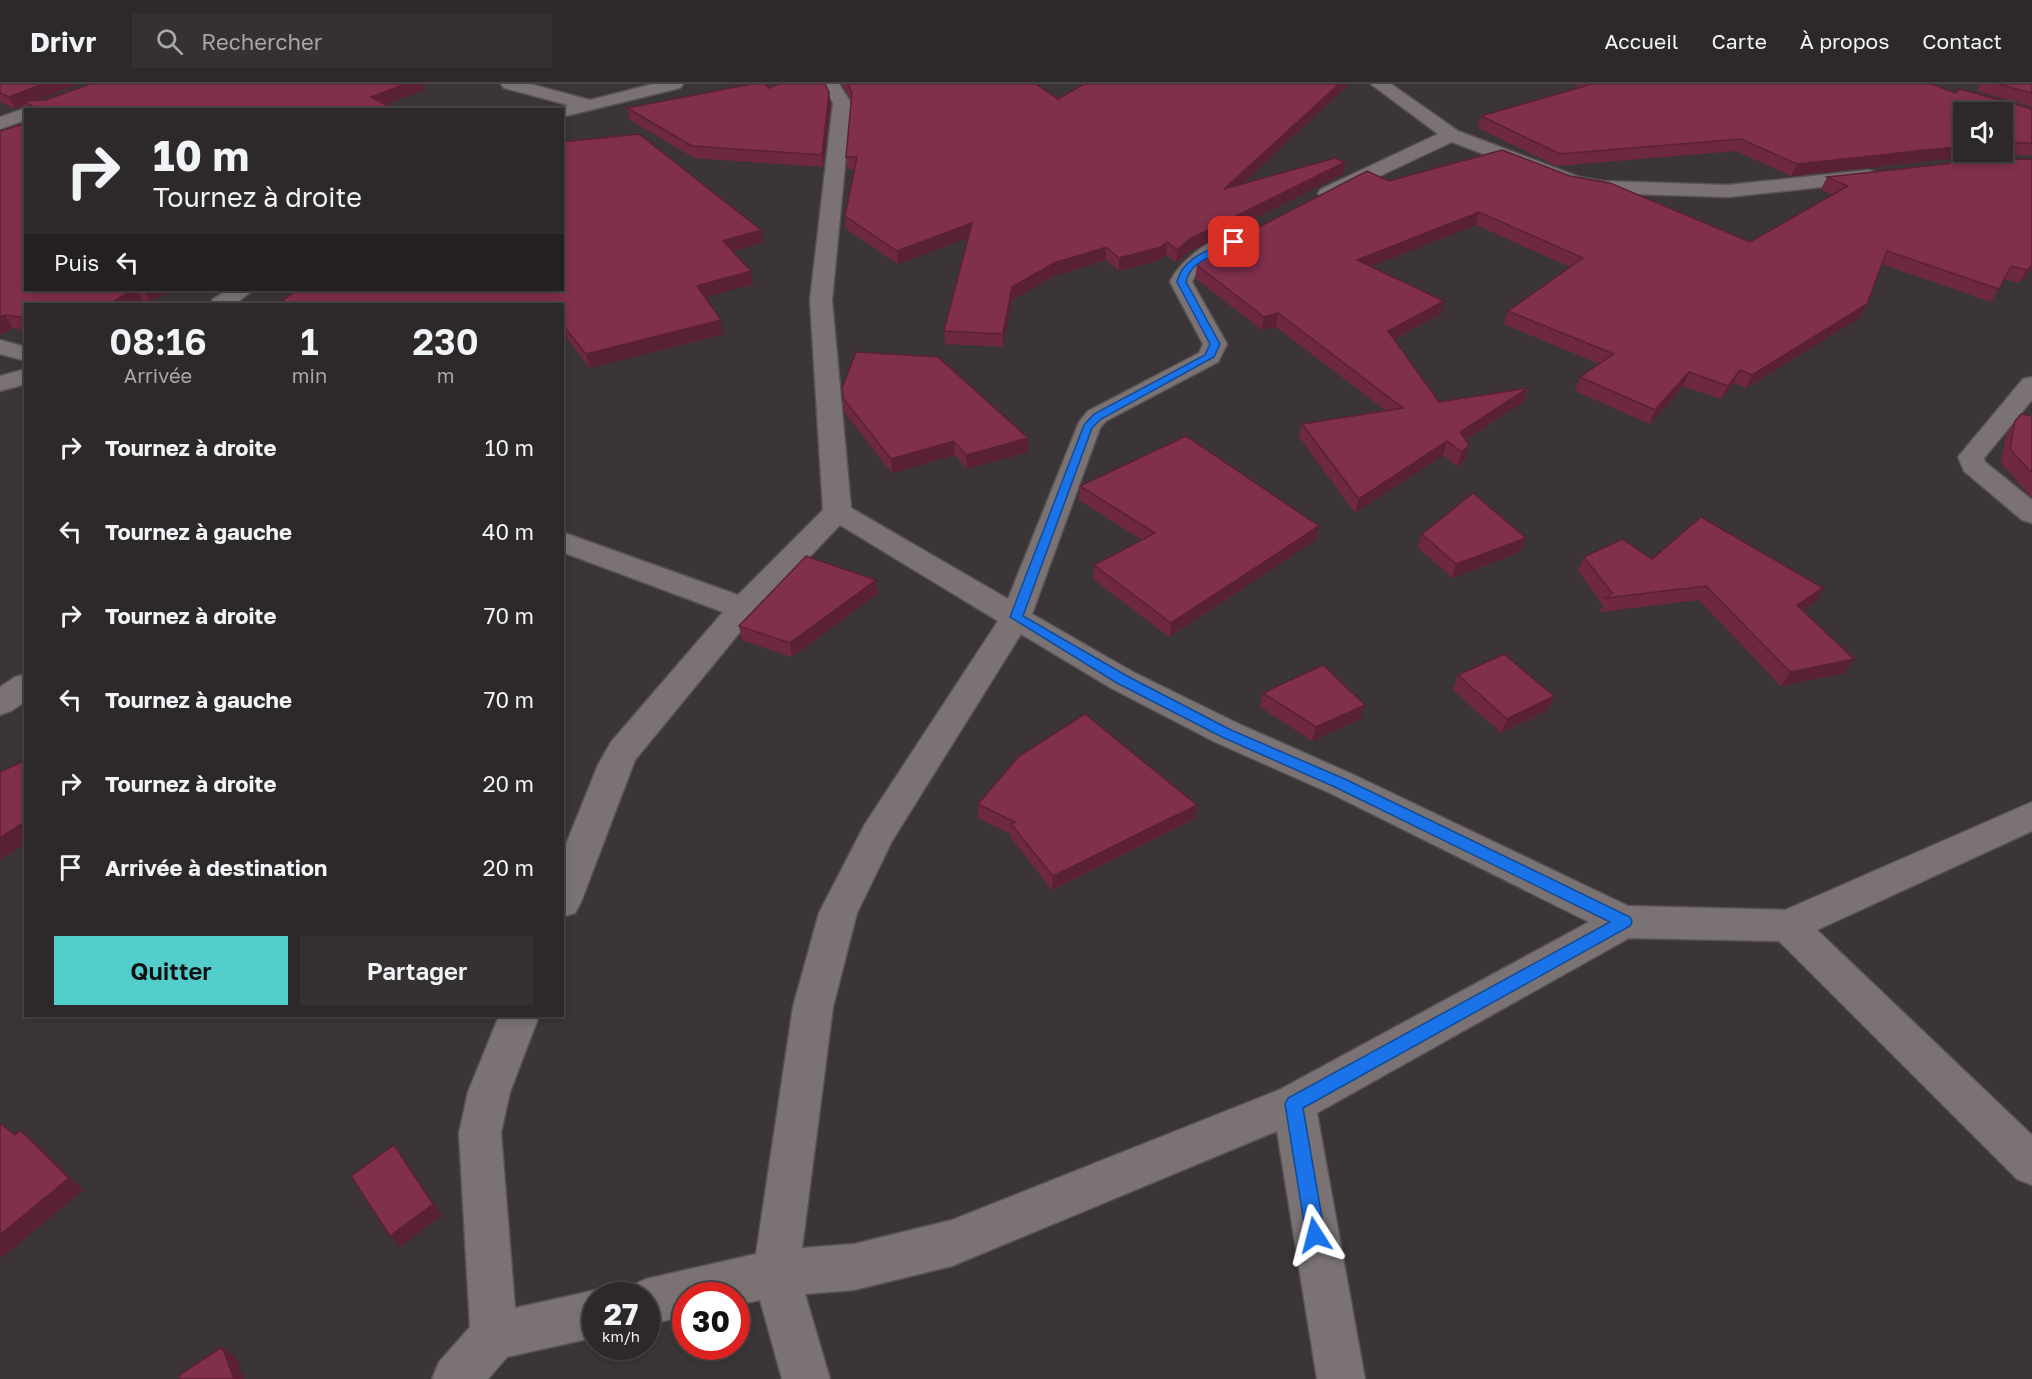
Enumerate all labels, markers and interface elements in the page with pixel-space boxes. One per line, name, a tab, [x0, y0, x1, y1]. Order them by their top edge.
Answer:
search box	[132, 14, 552, 68]
text: Drivr	[30, 25, 96, 58]
icon: search	[153, 25, 186, 58]
text: Rechercher	[201, 28, 322, 55]
text: Accueil	[1605, 28, 1678, 54]
text: Carte	[1711, 28, 1767, 54]
text: À propos	[1800, 28, 1889, 54]
text: Contact	[1922, 28, 2002, 54]
map controls	[1953, 102, 2013, 162]
button: sound	[1953, 102, 2013, 162]
text: 10 m	[153, 130, 249, 180]
icon: right	[54, 132, 132, 210]
text: Tournez à droite	[153, 181, 362, 213]
pin	[1208, 216, 1259, 267]
icon: arrive	[1217, 225, 1250, 258]
icon: left	[111, 246, 144, 279]
text: Puis	[54, 249, 99, 276]
text: 08:16	[109, 320, 207, 363]
text: 1	[300, 320, 319, 363]
text: 230	[412, 320, 479, 363]
text: Arrivée	[124, 363, 192, 387]
text: min	[292, 363, 327, 387]
text: m	[437, 363, 454, 387]
icon: right	[54, 431, 87, 464]
text: Tournez à droite	[105, 434, 276, 461]
text: 10 m	[485, 434, 534, 461]
icon: left	[54, 515, 87, 548]
text: Tournez à gauche	[105, 518, 292, 545]
text: 40 m	[482, 518, 534, 545]
icon: right	[54, 599, 87, 632]
text: Tournez à droite	[105, 602, 276, 629]
text: 70 m	[484, 602, 534, 629]
icon: left	[54, 683, 87, 716]
text: Tournez à gauche	[105, 686, 292, 713]
text: 70 m	[484, 686, 534, 713]
icon: right	[54, 767, 87, 800]
text: Tournez à droite	[105, 770, 276, 797]
text: 20 m	[483, 770, 534, 797]
icon: arrive	[54, 851, 87, 884]
text: Arrivée à destination	[105, 854, 327, 881]
text: 20 m	[483, 854, 534, 881]
button: Quitter	[54, 936, 288, 1005]
button: Partager	[300, 936, 534, 1005]
position arrow	[1283, 1203, 1347, 1267]
speed limit sign: 30	[672, 1282, 750, 1360]
text: 27	[604, 1296, 638, 1332]
text: km/h	[602, 1327, 640, 1345]

